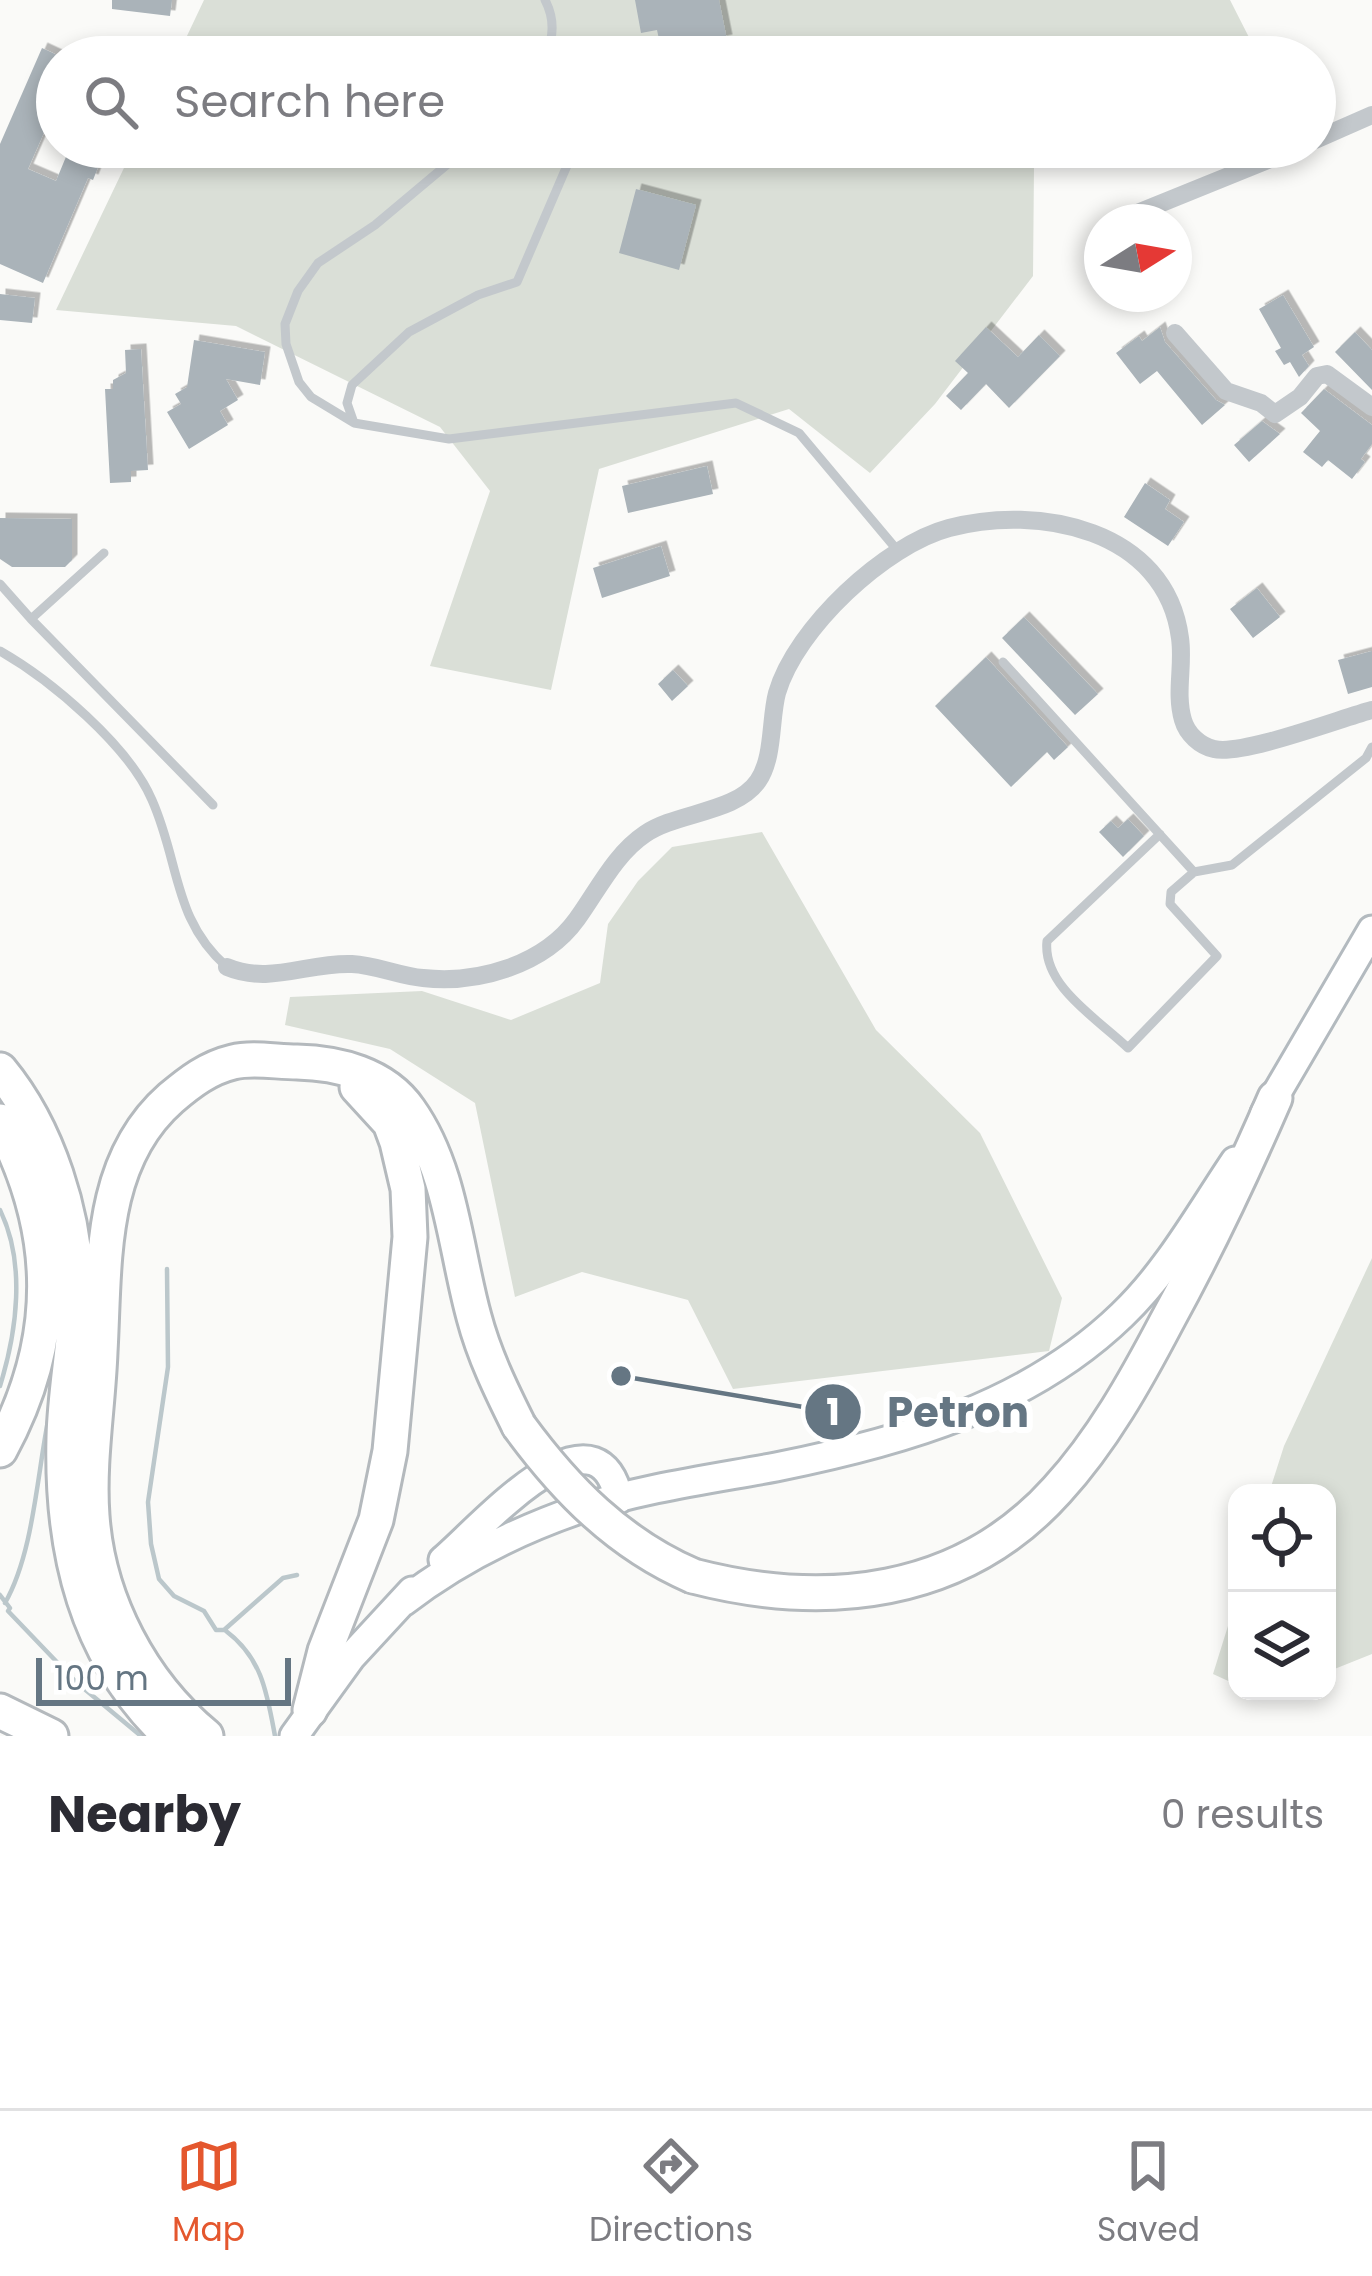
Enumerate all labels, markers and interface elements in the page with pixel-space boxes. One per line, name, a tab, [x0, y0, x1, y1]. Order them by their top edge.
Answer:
search box	[36, 36, 1336, 168]
icon: search	[78, 69, 144, 135]
text: Search here	[174, 70, 445, 133]
north arrow	[1084, 204, 1192, 312]
callout: Petron	[803, 1373, 1054, 1451]
text: Petron	[887, 1383, 1029, 1442]
text: 1	[826, 1387, 840, 1438]
map controls	[1228, 1484, 1336, 1700]
button: locate	[1228, 1484, 1336, 1592]
button: layers	[1228, 1592, 1336, 1700]
scale bar	[36, 1652, 291, 1705]
text: 100 m	[54, 1655, 149, 1702]
text: Nearby	[48, 1778, 241, 1850]
text: 0 results	[1161, 1787, 1324, 1842]
tab: Map	[172, 2133, 245, 2255]
tab: Directions	[589, 2133, 753, 2255]
tab: Saved	[1097, 2133, 1200, 2255]

